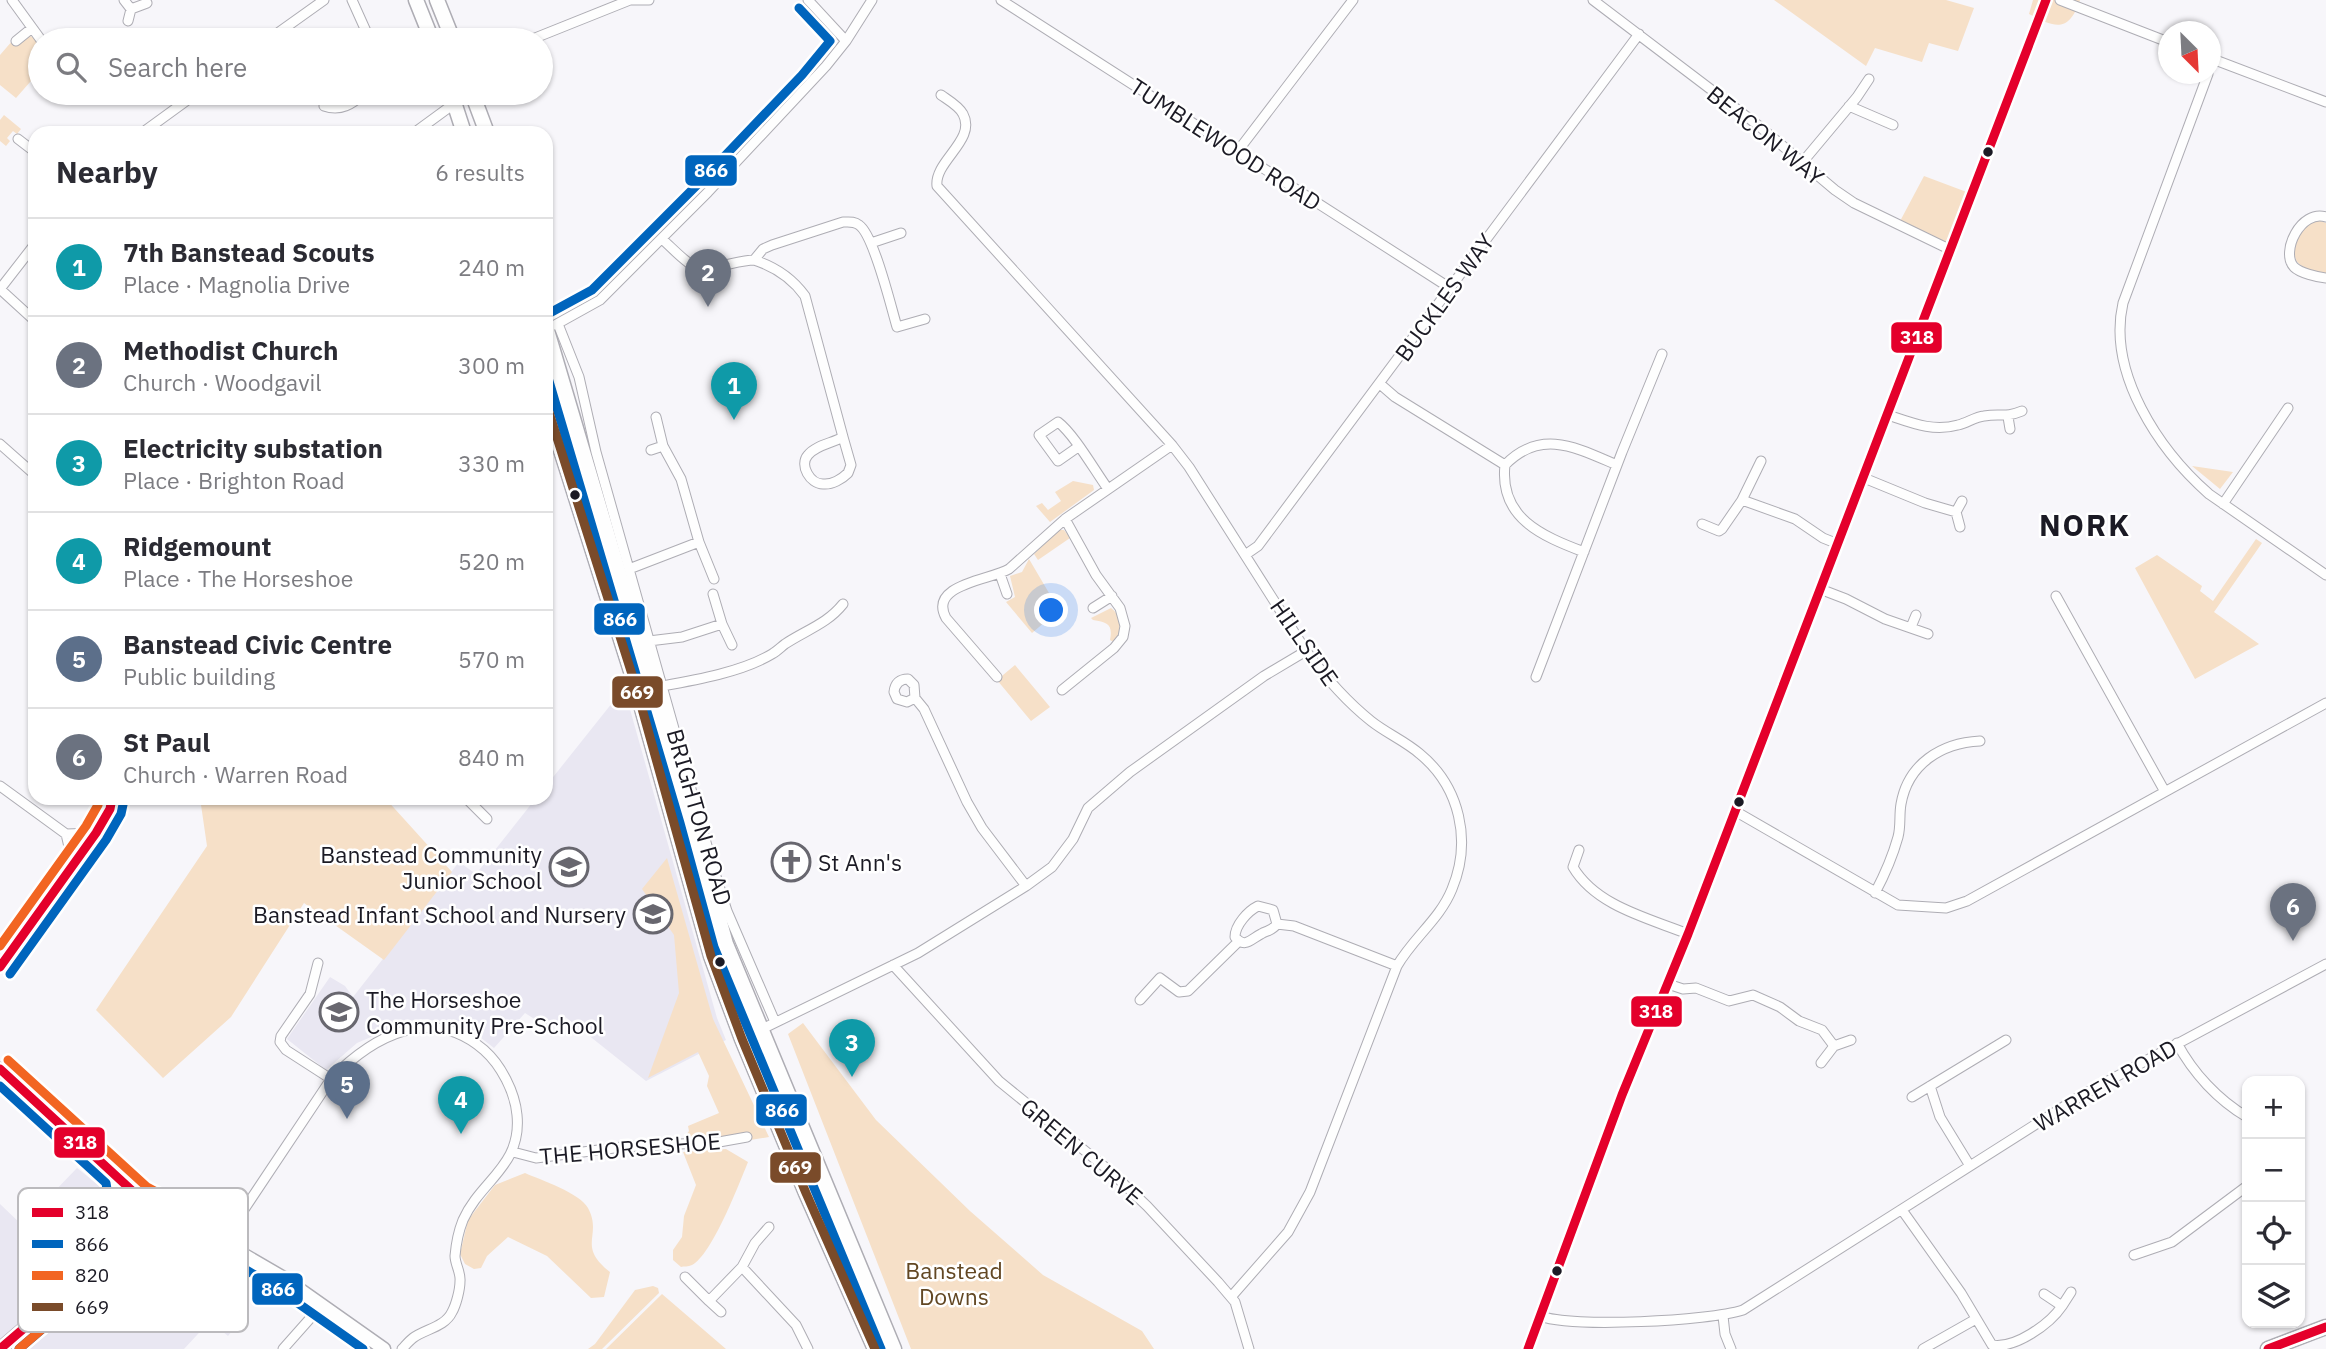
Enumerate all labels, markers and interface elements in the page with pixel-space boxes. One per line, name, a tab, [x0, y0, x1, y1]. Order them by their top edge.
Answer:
north arrow	[2158, 21, 2221, 84]
search box	[28, 28, 553, 105]
icon: search	[52, 48, 90, 86]
text: Search here	[108, 50, 247, 84]
street label: TUMBLEWOOD ROAD	[1125, 71, 1327, 217]
street label: BEACON WAY	[1701, 79, 1831, 192]
unlabelled marker	[1981, 145, 1995, 159]
text: Nearby	[56, 152, 158, 191]
line badge: 866	[684, 154, 738, 187]
text: 6 results	[435, 157, 525, 187]
text: 866	[694, 158, 728, 182]
street label: BUCKLES WAY	[1388, 227, 1501, 367]
text: 7th Banstead Scouts	[123, 235, 375, 269]
pin: 2	[685, 249, 731, 307]
text: 1	[72, 252, 86, 282]
text: 240 m	[458, 252, 525, 282]
text: Place · Magnolia Drive	[123, 269, 350, 299]
line badge: 318	[1890, 321, 1943, 354]
text: 318	[1900, 325, 1934, 349]
text: Methodist Church	[123, 333, 339, 367]
text: 2	[72, 350, 86, 380]
text: 300 m	[458, 350, 525, 380]
pin: 1	[711, 362, 757, 420]
text: Church · Woodgavil	[123, 367, 321, 397]
text: Electricity substation	[123, 431, 383, 465]
text: 3	[72, 448, 86, 478]
text: 330 m	[458, 448, 525, 478]
text: Place · Brighton Road	[123, 465, 345, 495]
unlabelled marker	[568, 488, 582, 502]
district label: NORK	[2039, 505, 2131, 544]
text: Ridgemount	[123, 529, 271, 563]
text: 4	[72, 546, 86, 576]
text: 520 m	[458, 546, 525, 576]
text: Place · The Horseshoe	[123, 563, 353, 593]
street label: HILLSIDE	[1264, 592, 1346, 692]
your location	[1034, 593, 1068, 627]
line badge: 866	[593, 602, 646, 636]
text: 866	[603, 607, 637, 631]
text: Banstead Civic Centre	[123, 627, 392, 661]
text: 5	[72, 644, 86, 674]
text: 570 m	[458, 644, 525, 674]
text: Public building	[123, 661, 275, 691]
line badge: 669	[611, 675, 664, 709]
text: 669	[620, 680, 654, 704]
text: St Paul	[123, 725, 210, 759]
street label: BRIGHTON ROAD	[660, 725, 740, 909]
text: 6	[72, 742, 86, 772]
text: 840 m	[458, 742, 525, 772]
text: Church · Warren Road	[123, 759, 348, 789]
unlabelled marker	[1732, 795, 1746, 809]
place label: Banstead Community Junior School	[320, 839, 543, 895]
church icon: St Ann's	[770, 841, 812, 883]
school or university icon: Banstead Community Junior School	[548, 846, 590, 888]
place label: St Ann's	[818, 847, 902, 877]
pin: 6	[2270, 883, 2316, 941]
school or university icon: Banstead Infant School and Nursery	[632, 893, 674, 935]
place label: Banstead Infant School and Nursery	[253, 899, 627, 929]
unlabelled marker	[713, 955, 727, 969]
place label: The Horseshoe Community Pre-School	[366, 984, 604, 1040]
school or university icon: The Horseshoe Community Pre-School	[318, 991, 360, 1033]
line badge: 318	[1630, 995, 1683, 1028]
text: 318	[1639, 999, 1673, 1023]
pin: 3	[829, 1019, 875, 1077]
street label: WARREN ROAD	[2028, 1032, 2182, 1138]
pin: 5	[324, 1061, 370, 1119]
pin: 4	[438, 1076, 484, 1134]
map controls	[2242, 1076, 2305, 1328]
button: +	[2242, 1076, 2305, 1139]
street label: GREEN CURVE	[1015, 1091, 1149, 1211]
line badge: 866	[755, 1093, 808, 1127]
text: 866	[765, 1098, 799, 1122]
street label: THE HORSESHOE	[538, 1125, 722, 1171]
line badge: 318	[53, 1126, 106, 1159]
text: 318	[63, 1130, 97, 1154]
button: −	[2242, 1139, 2305, 1202]
line badge: 669	[769, 1151, 822, 1184]
text: 669	[778, 1155, 812, 1179]
legend	[18, 1188, 248, 1332]
text: 318	[75, 1200, 109, 1224]
button: locate	[2242, 1202, 2305, 1265]
text: 866	[75, 1232, 109, 1256]
park label: Banstead Downs	[905, 1255, 1003, 1311]
text: 820	[75, 1263, 109, 1287]
unlabelled marker	[1550, 1264, 1564, 1278]
button: layers	[2242, 1265, 2305, 1328]
line badge: 866	[251, 1272, 304, 1306]
text: 866	[261, 1277, 295, 1301]
text: 669	[75, 1295, 109, 1319]

